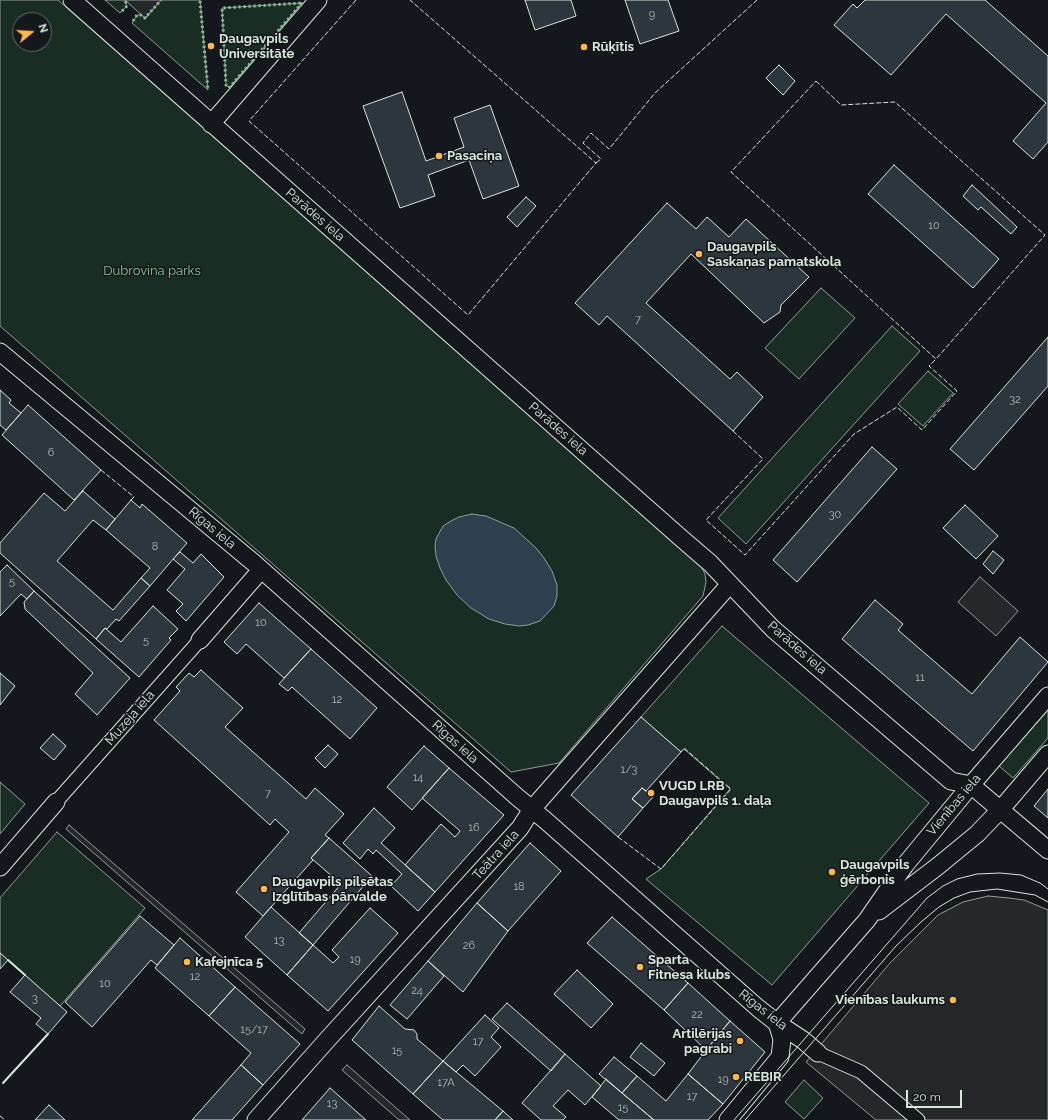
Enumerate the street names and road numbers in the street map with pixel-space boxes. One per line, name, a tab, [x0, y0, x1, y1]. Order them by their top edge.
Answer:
street label: Parādes iela	[282, 185, 348, 245]
street label: Parādes iela	[525, 399, 591, 459]
street label: Rīgas iela	[185, 504, 239, 552]
street label: Parādes iela	[764, 618, 830, 678]
street label: Muzeja iela	[102, 687, 158, 749]
street label: Rīgas iela	[429, 717, 481, 767]
street label: Vienības iela	[924, 771, 984, 839]
street label: Teātra iela	[470, 827, 522, 883]
street label: Rīgas iela	[736, 986, 790, 1034]

